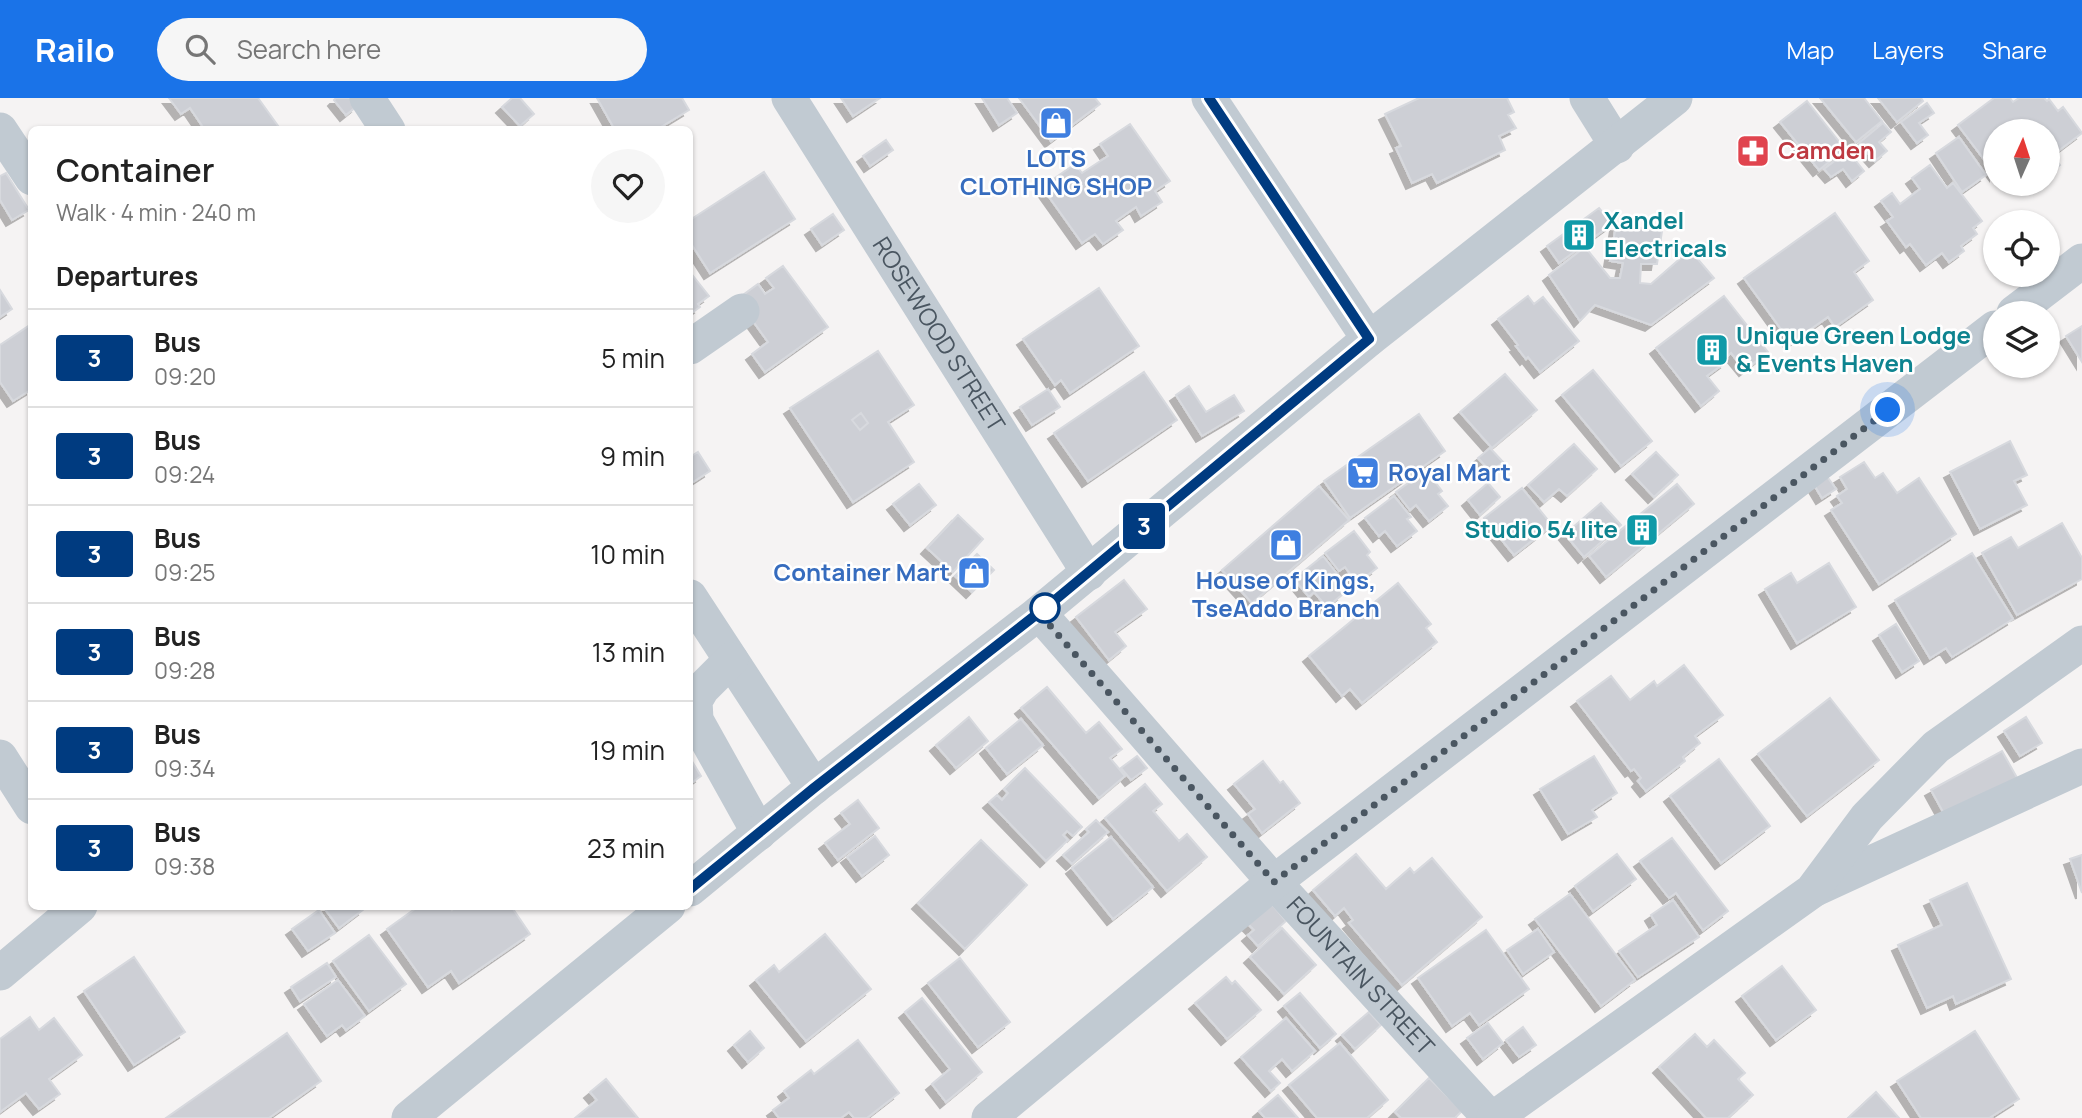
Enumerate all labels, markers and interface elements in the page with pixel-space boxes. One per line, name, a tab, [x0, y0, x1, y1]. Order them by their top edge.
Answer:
search box	[157, 18, 647, 81]
text: Railo	[35, 27, 115, 72]
icon: search	[181, 30, 219, 68]
text: Search here	[237, 31, 381, 67]
text: Map	[1787, 33, 1834, 66]
text: Layers	[1872, 33, 1944, 66]
text: Share	[1982, 33, 2047, 66]
shop icon: LOTS CLOTHING SHOP	[1037, 104, 1075, 142]
north arrow	[1983, 119, 2060, 196]
map controls	[1983, 119, 2060, 378]
pharmacy icon: Camden	[1734, 132, 1772, 170]
place label: Camden	[1778, 133, 1875, 166]
place label: LOTS CLOTHING SHOP	[960, 141, 1152, 202]
text: Container	[56, 147, 215, 192]
button: heart	[591, 149, 665, 223]
text: Walk · 4 min · 240 m	[56, 196, 256, 228]
place label: Xandel Electricals	[1604, 203, 1727, 264]
button: locate	[1983, 210, 2060, 287]
building icon: Xandel Electricals	[1560, 216, 1598, 254]
street label: ROSEWOOD STREET	[866, 230, 1014, 438]
text: Departures	[56, 258, 198, 294]
button: layers	[1983, 301, 2060, 378]
place label: Unique Green Lodge & Events Haven	[1736, 318, 1971, 379]
text: Bus	[154, 324, 201, 360]
building icon: Unique Green Lodge & Events Haven	[1693, 331, 1731, 369]
text: 5 min	[601, 340, 665, 376]
text: 3	[88, 341, 101, 374]
text: 09:20	[154, 360, 216, 392]
your location	[1870, 392, 1905, 427]
text: Bus	[154, 422, 201, 458]
text: 9 min	[600, 438, 665, 474]
text: 3	[88, 439, 101, 472]
supermarket icon: Royal Mart	[1344, 454, 1382, 492]
place label: Royal Mart	[1388, 455, 1511, 488]
text: 09:24	[154, 458, 215, 490]
line badge: 3	[1121, 503, 1167, 549]
text: 3	[1137, 509, 1151, 542]
building icon: Studio 54 lite	[1623, 511, 1661, 549]
place label: Studio 54 lite	[1465, 512, 1618, 545]
text: Bus	[154, 520, 201, 556]
shop icon: House of Kings, TseAddo Branch	[1267, 526, 1305, 564]
text: 10 min	[590, 536, 665, 572]
text: 3	[88, 537, 101, 570]
shop icon: Container Mart	[955, 554, 993, 592]
place label: Container Mart	[774, 555, 950, 588]
text: 09:25	[154, 556, 216, 588]
place label: House of Kings, TseAddo Branch	[1192, 563, 1380, 624]
unlabelled marker	[1030, 593, 1060, 623]
text: Bus	[154, 618, 201, 654]
text: 13 min	[592, 634, 665, 670]
text: 3	[88, 635, 101, 668]
text: 09:28	[154, 654, 216, 686]
text: Bus	[154, 716, 201, 752]
text: 19 min	[590, 732, 665, 768]
text: 3	[88, 733, 101, 766]
text: 09:34	[154, 752, 215, 784]
text: Bus	[154, 814, 201, 850]
text: 23 min	[587, 830, 665, 866]
text: 3	[88, 831, 101, 864]
text: 09:38	[154, 850, 215, 882]
street label: FOUNTAIN STREET	[1280, 889, 1443, 1062]

